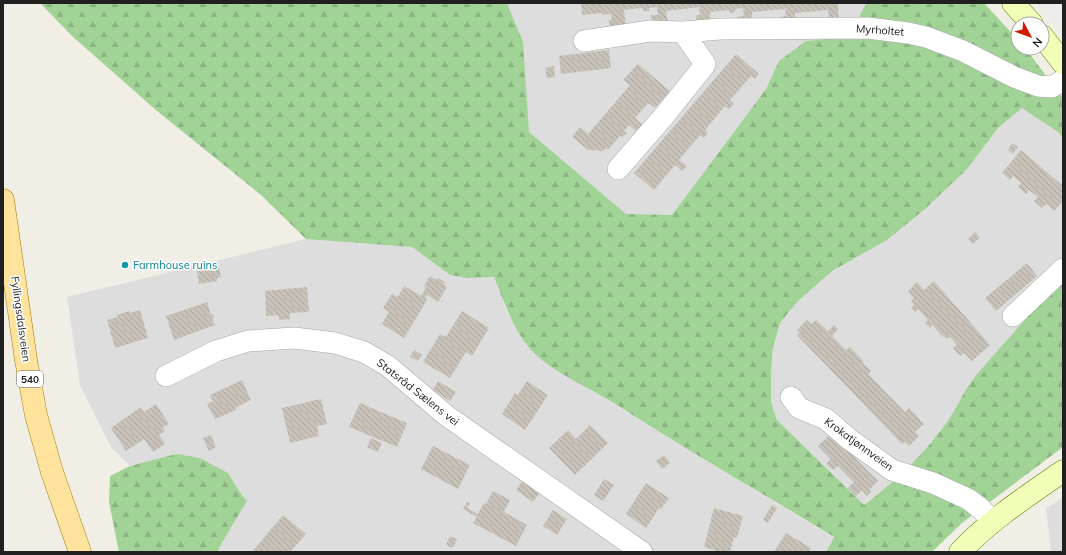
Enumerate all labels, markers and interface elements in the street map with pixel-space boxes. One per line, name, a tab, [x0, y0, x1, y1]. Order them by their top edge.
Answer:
north arrow	[1010, 16, 1050, 56]
street label: Myrholtet	[855, 21, 905, 39]
text: N	[1030, 35, 1046, 50]
place label: Farmhouse ruins	[133, 258, 217, 272]
marker: Farmhouse ruins	[120, 260, 130, 270]
street label: Fyllingsdalsveien	[8, 275, 34, 363]
street label: Statsråd Sælens vei	[374, 355, 462, 429]
road number: 540	[17, 371, 43, 387]
street label: Krokatjønnveien	[822, 414, 896, 474]

